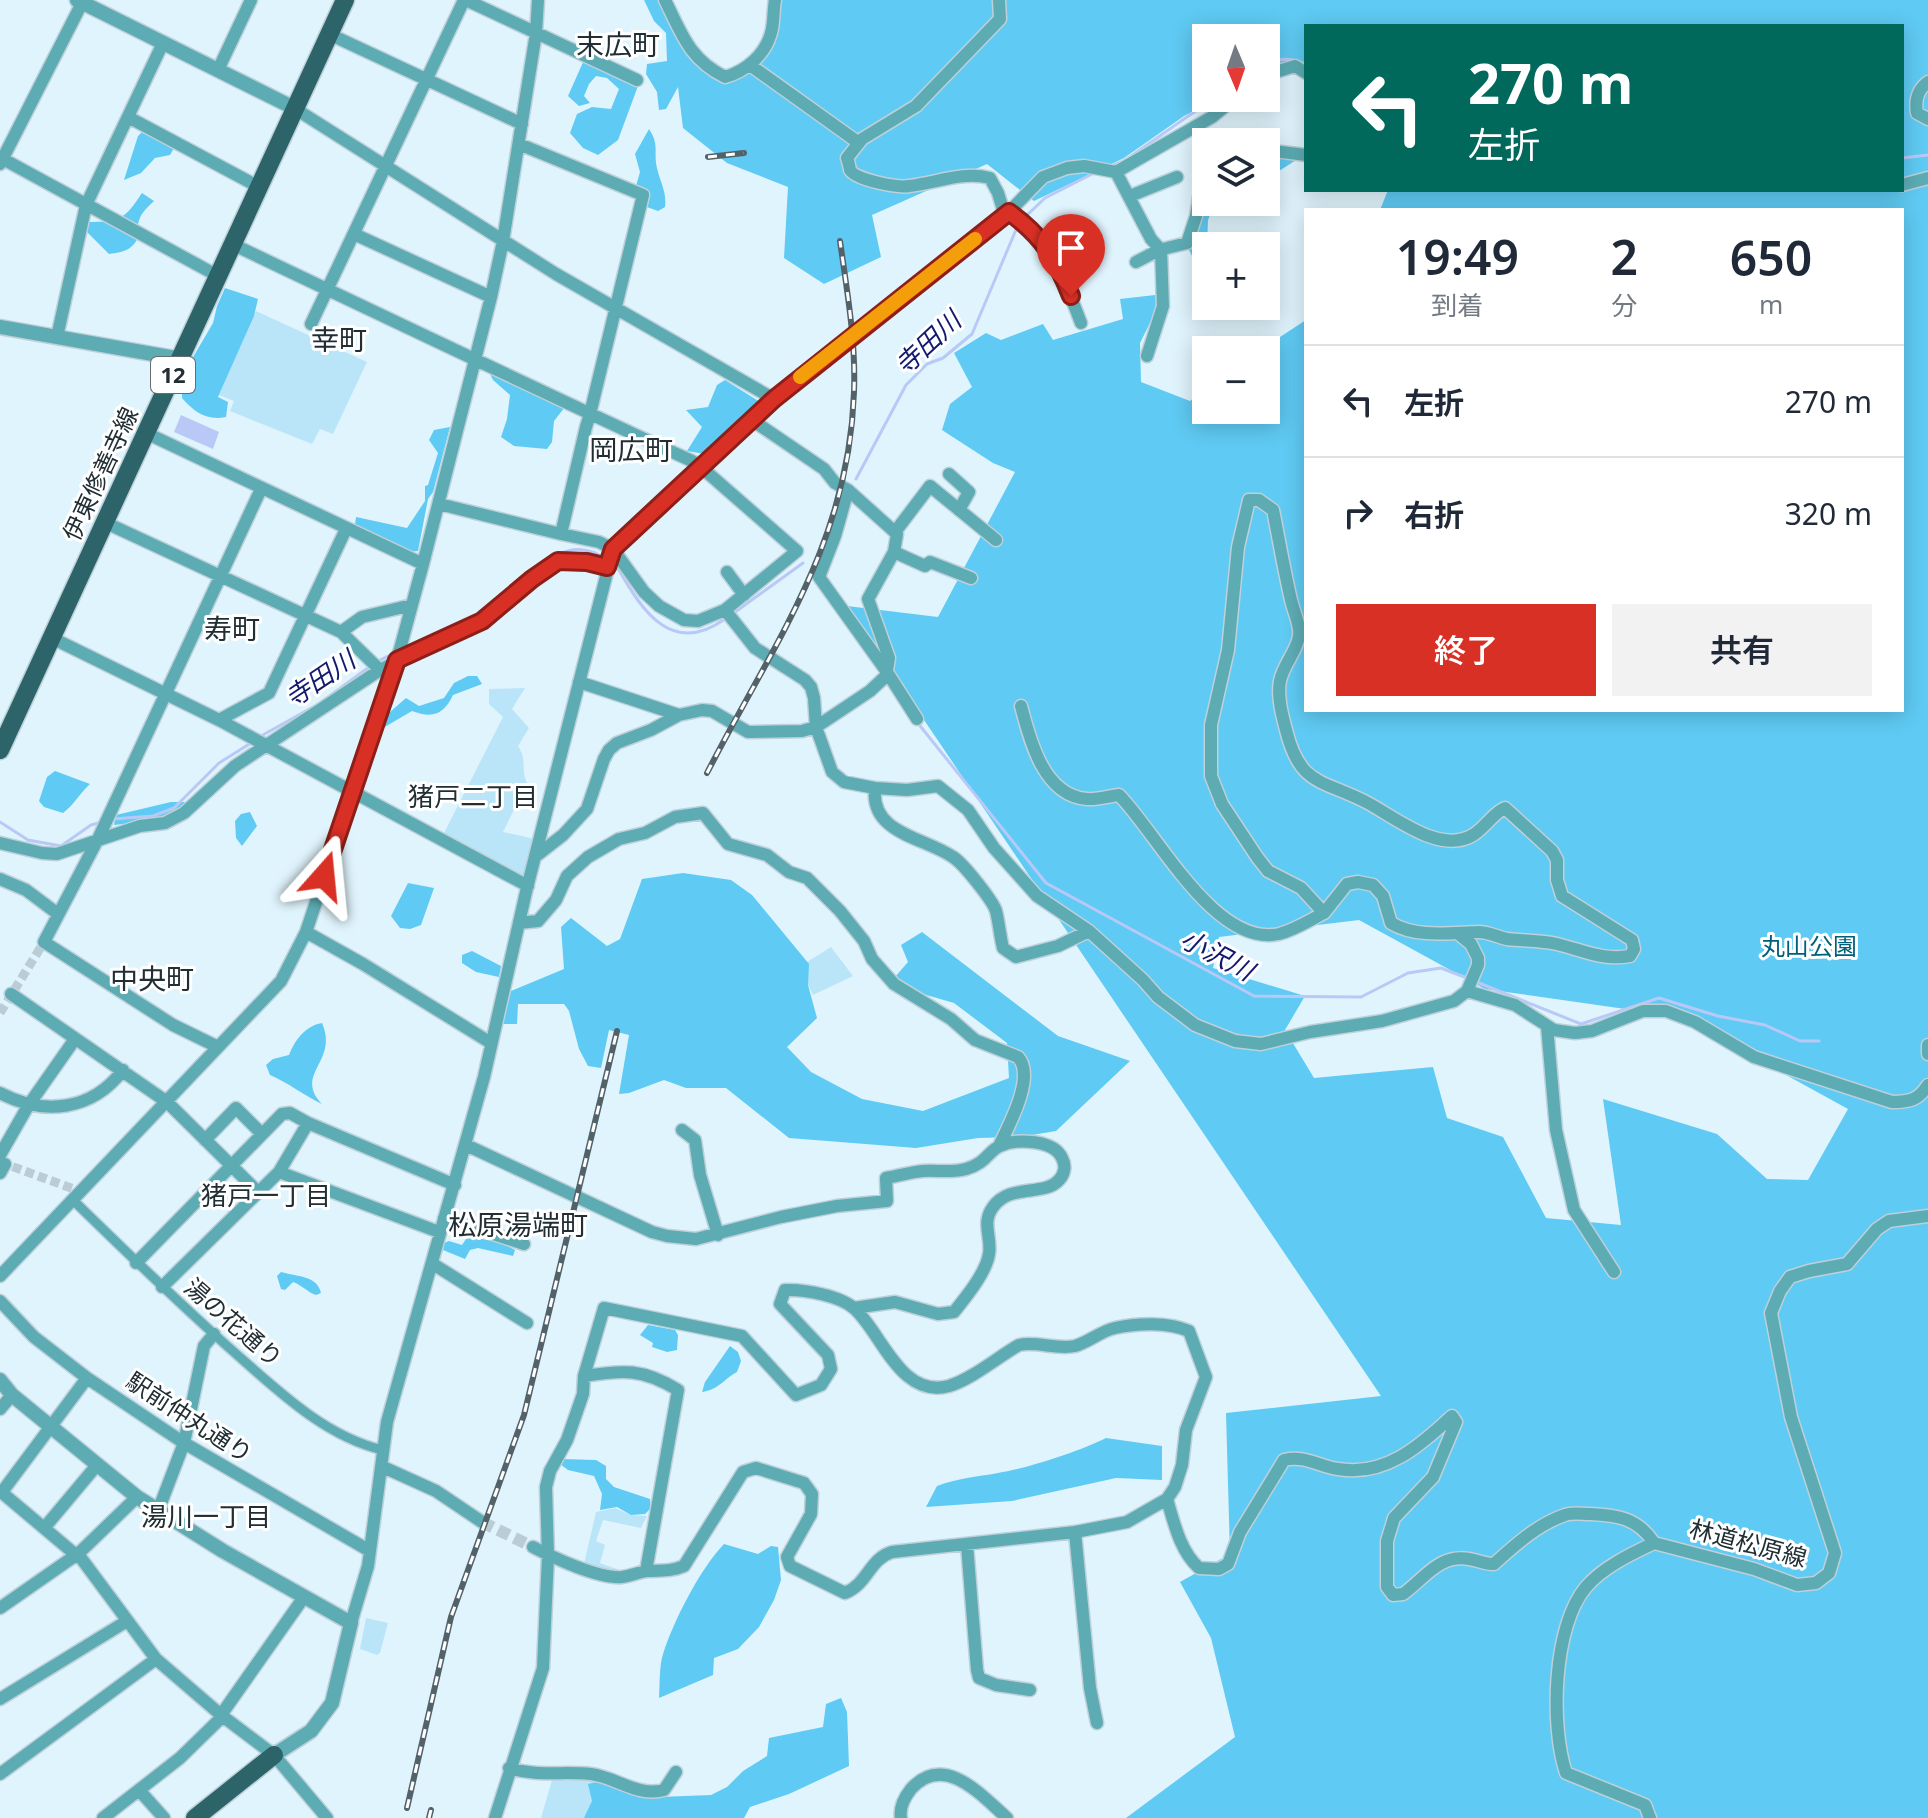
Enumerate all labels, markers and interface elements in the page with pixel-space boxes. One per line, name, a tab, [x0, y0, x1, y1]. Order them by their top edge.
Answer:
north arrow	[1192, 24, 1280, 112]
map controls	[1192, 24, 1280, 424]
district label: 末広町	[576, 25, 660, 63]
text: 270 m	[1468, 44, 1633, 120]
icon: left	[1336, 56, 1440, 160]
text: 左折	[1468, 120, 1540, 169]
button: layers	[1192, 128, 1280, 216]
pin	[1037, 214, 1105, 296]
text: 19:49	[1396, 224, 1519, 289]
text: 2	[1611, 224, 1638, 289]
text: 650	[1730, 225, 1812, 290]
icon: arrive	[1049, 226, 1093, 270]
button: +	[1192, 232, 1280, 320]
text: m	[1759, 286, 1783, 322]
text: 到着	[1431, 287, 1483, 323]
text: 分	[1611, 287, 1637, 323]
water label: 寺田川	[887, 300, 970, 382]
district label: 幸町	[311, 320, 367, 358]
button: −	[1192, 336, 1280, 424]
road number: 12	[151, 357, 195, 393]
icon: left	[1336, 379, 1380, 423]
text: 270 m	[1785, 381, 1872, 422]
text: 左折	[1404, 382, 1464, 423]
street label: 伊東修善寺線	[54, 401, 145, 546]
district label: 岡広町	[589, 430, 673, 468]
icon: right	[1336, 491, 1380, 535]
text: 320 m	[1785, 493, 1872, 534]
text: 右折	[1404, 494, 1464, 535]
button: 終了	[1336, 604, 1596, 696]
button: 共有	[1612, 604, 1872, 696]
district label: 寿町	[204, 609, 260, 647]
water label: 寺田川	[277, 640, 364, 715]
district label: 猪戸二丁目	[408, 778, 538, 814]
position arrow	[282, 834, 366, 918]
water label: 小沢川	[1175, 920, 1263, 990]
park label: 丸山公園	[1761, 929, 1857, 962]
district label: 中央町	[110, 959, 194, 997]
district label: 猪戸一丁目	[201, 1177, 331, 1213]
district label: 松原湯端町	[448, 1205, 588, 1243]
street label: 湯の花通り	[178, 1270, 290, 1374]
street label: 駅前仲丸通り	[120, 1364, 259, 1470]
district label: 湯川一丁目	[141, 1498, 271, 1534]
street label: 林道松原線	[1686, 1511, 1811, 1574]

